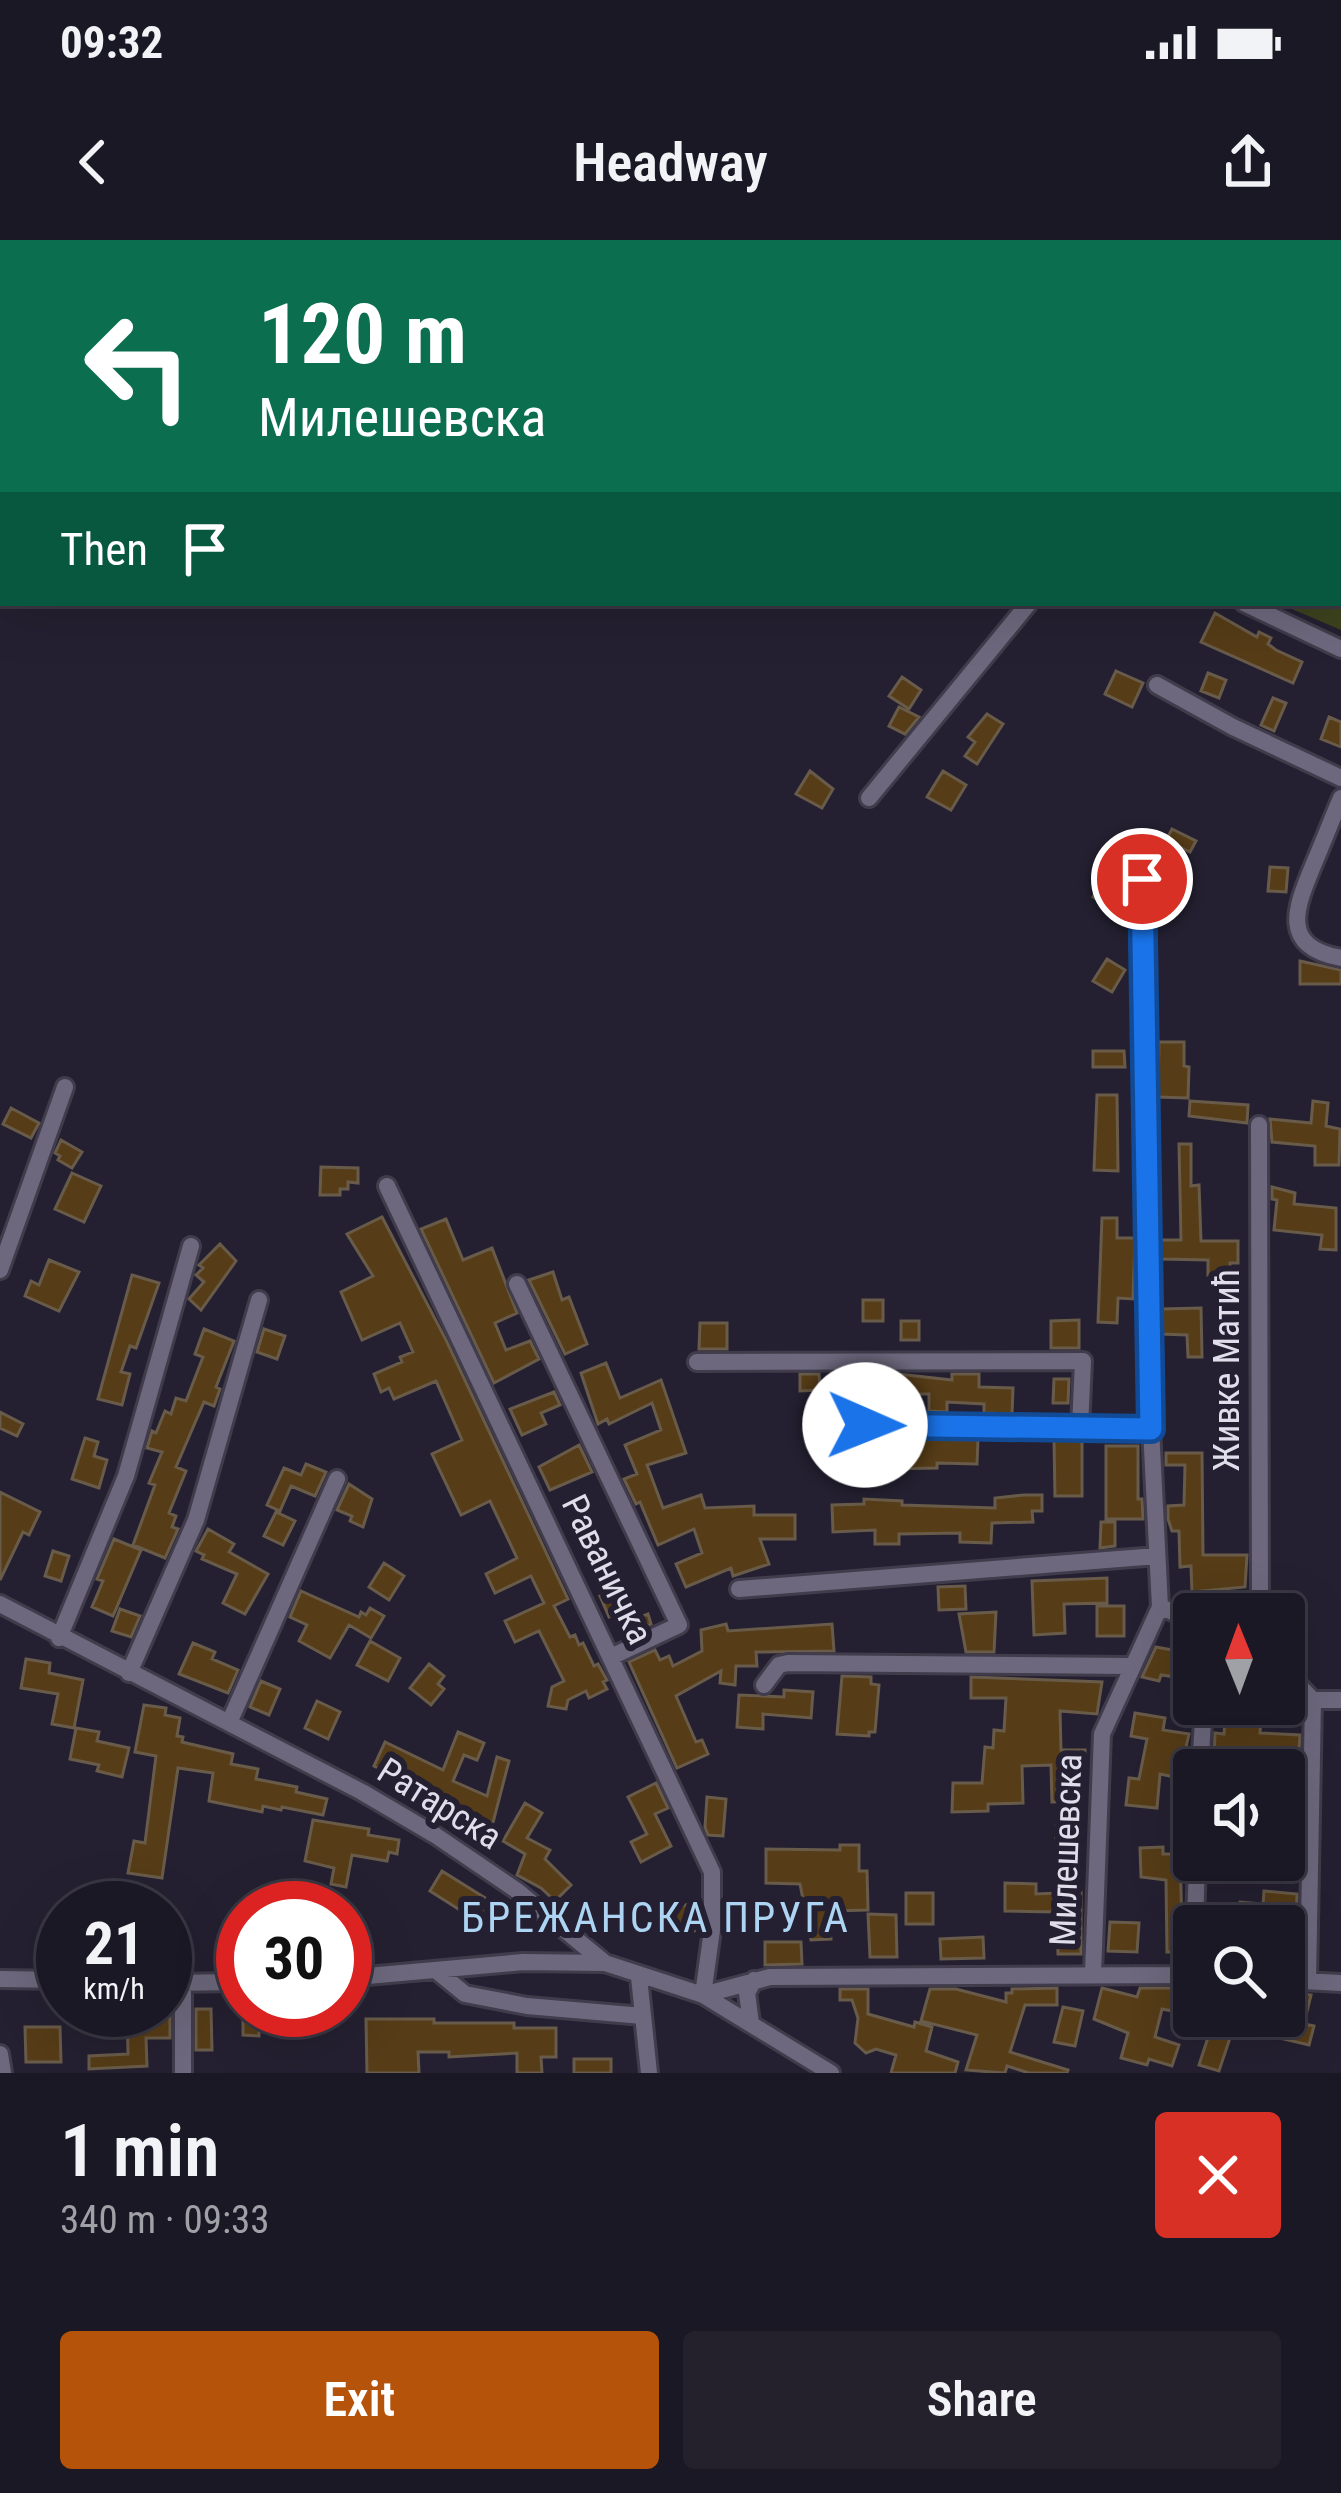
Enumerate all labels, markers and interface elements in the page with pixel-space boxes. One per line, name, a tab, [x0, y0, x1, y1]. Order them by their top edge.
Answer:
text: 09:32	[60, 16, 163, 69]
icon: back	[60, 129, 126, 195]
icon: share	[1215, 129, 1281, 195]
text: Headway	[573, 131, 768, 194]
text: 120 m	[258, 285, 467, 384]
icon: left	[60, 288, 216, 444]
text: Милешевска	[258, 386, 546, 449]
icon: arrive	[172, 516, 238, 582]
text: Then	[60, 523, 148, 576]
pin	[1091, 828, 1193, 930]
icon: arrive	[1109, 846, 1175, 912]
street label: Живке Матић	[1206, 1269, 1248, 1471]
position arrow	[802, 1362, 928, 1488]
street label: Раваничка	[553, 1488, 661, 1651]
north arrow	[1173, 1593, 1305, 1725]
map controls	[1173, 1593, 1305, 2037]
street label: Ратарска	[370, 1749, 509, 1858]
button: sound	[1173, 1749, 1305, 1881]
street label: Милешевска	[1042, 1753, 1090, 1947]
speed limit sign: 30	[216, 1881, 372, 2037]
district label: БРЕЖАНСКА ПРУГА	[461, 1893, 851, 1942]
button: search	[1173, 1905, 1305, 2037]
text: 21	[84, 1908, 144, 1979]
text: km/h	[83, 1971, 145, 2006]
text: 1 min	[60, 2109, 219, 2194]
button: close	[1155, 2112, 1281, 2238]
text: 340 m · 09:33	[60, 2197, 270, 2243]
button: Exit	[60, 2331, 659, 2469]
button: Share	[683, 2331, 1281, 2469]

